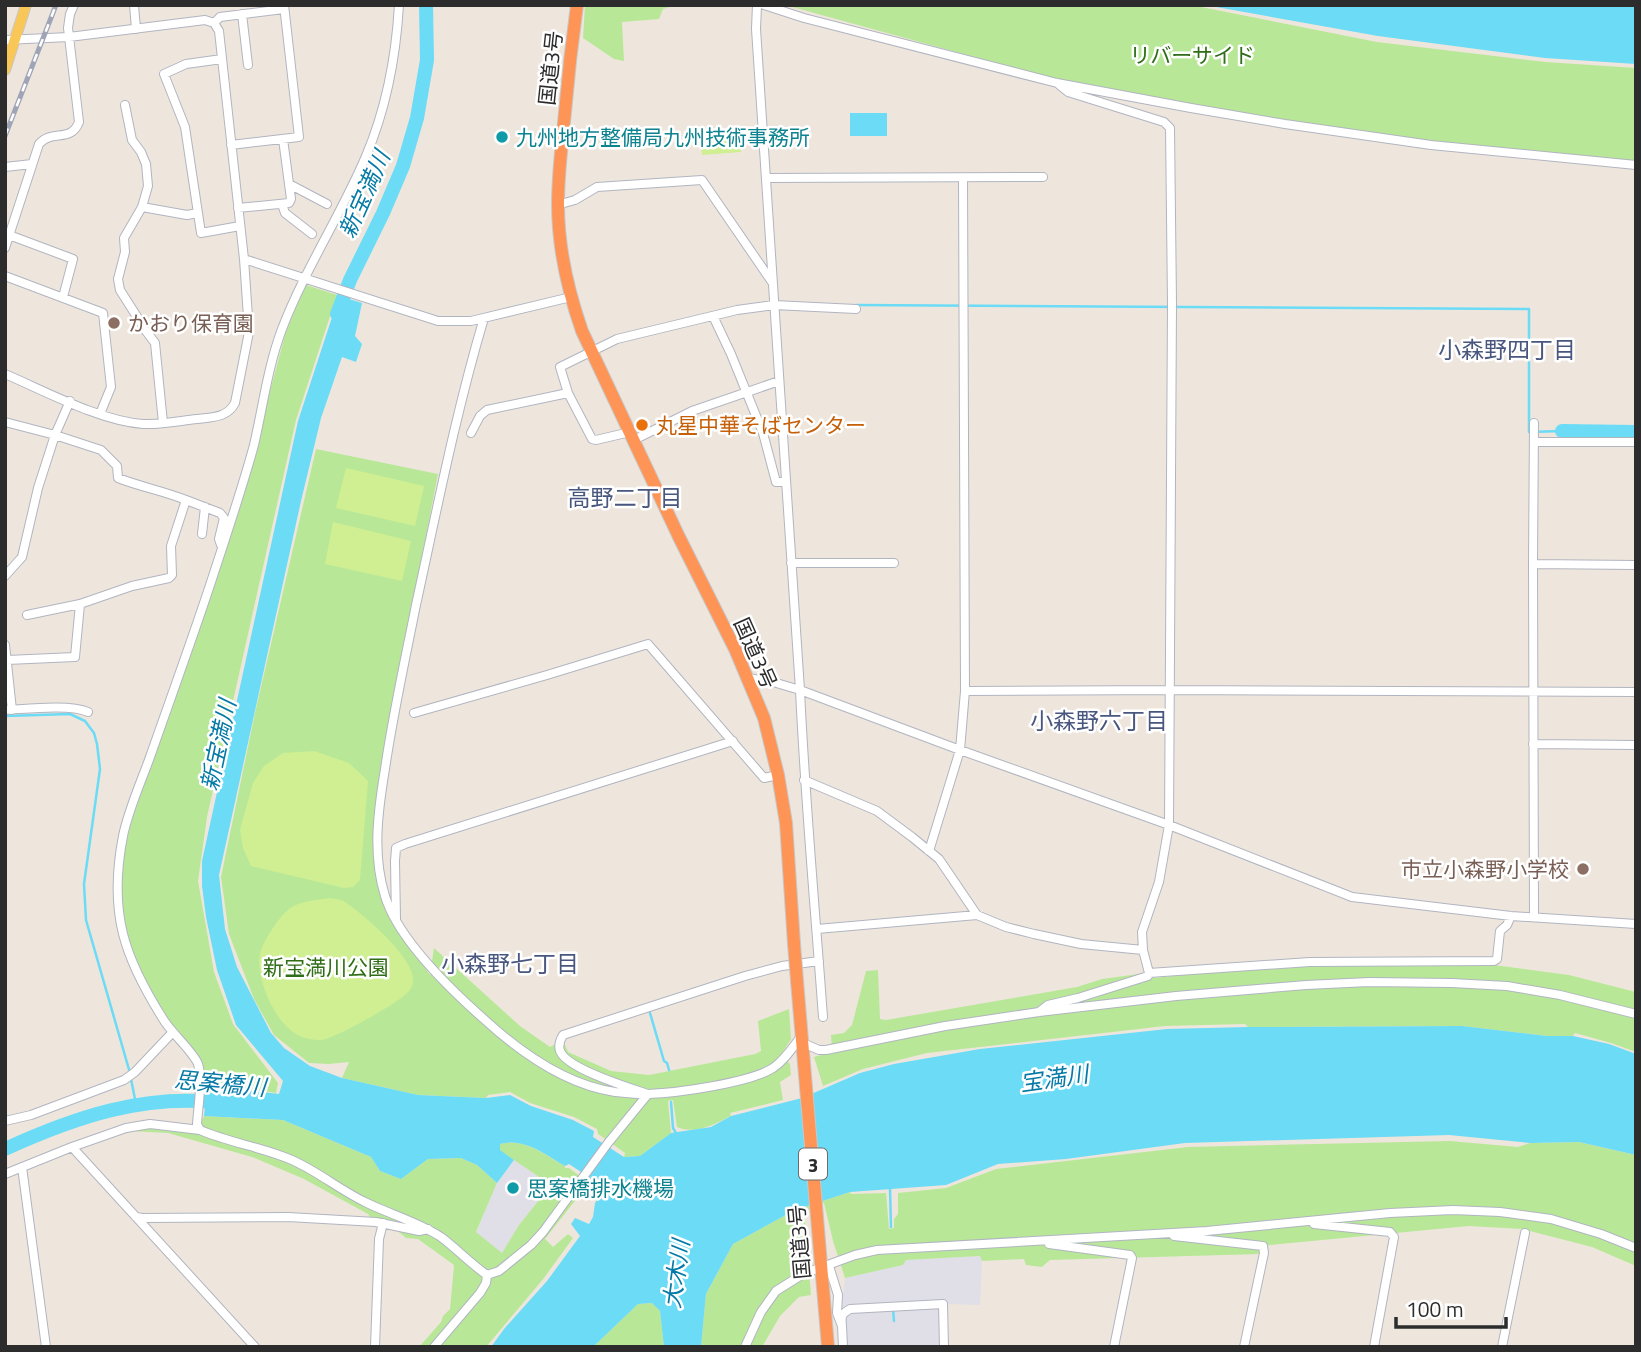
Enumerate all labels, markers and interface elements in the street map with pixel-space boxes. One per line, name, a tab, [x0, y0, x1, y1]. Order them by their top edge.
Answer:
street label: 国道3号	[530, 29, 570, 107]
park label: リバーサイド	[1129, 39, 1255, 71]
place label: 九州地方整備局九州技術事務所	[516, 121, 810, 153]
marker: 九州地方整備局九州技術事務所	[494, 129, 510, 145]
water label: 新宝満川	[329, 142, 400, 243]
place label: かおり保育園	[128, 307, 254, 339]
marker: かおり保育園	[106, 315, 122, 331]
district label: 小森野四丁目	[1438, 332, 1576, 367]
place label: 丸星中華そばセンター	[656, 409, 866, 441]
marker: 丸星中華そばセンター	[634, 417, 650, 433]
district label: 高野二丁目	[568, 480, 683, 515]
street label: 国道3号	[726, 612, 786, 694]
water label: 新宝満川	[191, 693, 245, 794]
district label: 小森野六丁目	[1030, 703, 1168, 738]
place label: 市立小森野小学校	[1401, 853, 1569, 885]
marker: 市立小森野小学校	[1575, 861, 1591, 877]
district label: 小森野七丁目	[441, 946, 579, 981]
park label: 新宝満川公園	[263, 951, 389, 983]
water label: 宝満川	[1017, 1055, 1094, 1100]
water label: 思案橋川	[173, 1062, 270, 1105]
road number: 3	[799, 1148, 827, 1180]
place label: 思案橋排水機場	[527, 1172, 674, 1204]
marker: 思案橋排水機場	[505, 1180, 521, 1196]
street label: 国道3号	[780, 1203, 818, 1281]
water label: 大木川	[654, 1234, 699, 1311]
scale bar	[1396, 1286, 1506, 1330]
text: 100 m	[1406, 1293, 1463, 1325]

